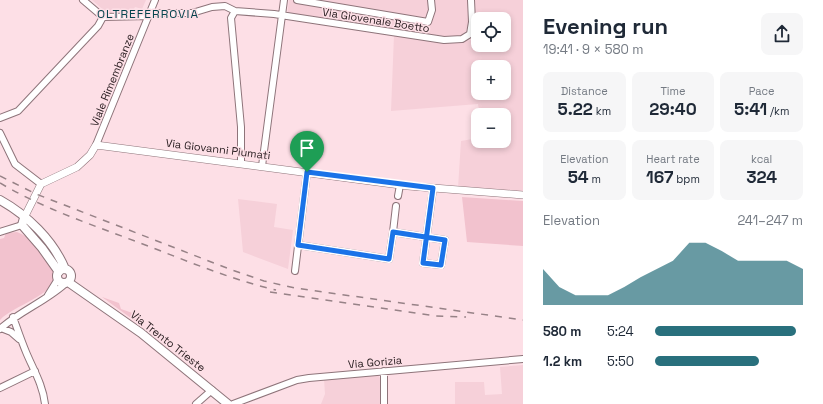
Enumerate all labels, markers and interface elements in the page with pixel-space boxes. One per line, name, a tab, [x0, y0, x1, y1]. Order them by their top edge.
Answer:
street label: Via Giovenale Boetto	[321, 5, 431, 35]
district label: OLTREFERROVIA	[97, 6, 199, 22]
map controls	[471, 12, 511, 148]
button: locate	[471, 12, 511, 52]
text: Evening run	[543, 12, 668, 40]
button: share	[761, 13, 803, 55]
street label: Viale Rimembranze	[87, 31, 137, 129]
text: 19:41 · 9 × 580 m	[543, 41, 643, 58]
button: +	[471, 60, 511, 100]
text: Distance	[561, 84, 608, 98]
text: Time	[660, 84, 686, 98]
text: Pace	[749, 84, 775, 98]
text: 5.22	[557, 98, 593, 120]
text: 29:40	[649, 98, 697, 120]
text: 5:41	[734, 98, 767, 120]
text: km	[593, 104, 611, 118]
text: /km	[767, 104, 789, 118]
button: −	[471, 108, 511, 148]
pin	[290, 131, 324, 172]
street label: Via Giovanni Piumati	[165, 136, 272, 162]
icon: arrive	[296, 137, 318, 159]
text: Elevation	[560, 152, 608, 166]
text: Heart rate	[646, 152, 700, 166]
text: kcal	[751, 152, 772, 166]
text: 54	[568, 166, 589, 188]
text: 167	[646, 166, 673, 188]
text: 324	[746, 166, 777, 188]
text: m	[589, 172, 601, 186]
text: bpm	[673, 172, 700, 186]
text: Elevation	[543, 212, 600, 229]
text: 241–247 m	[737, 212, 803, 229]
street label: Via Trento Trieste	[128, 307, 208, 375]
text: 580 m	[543, 323, 581, 340]
text: 5:24	[607, 323, 634, 340]
street label: Via Gorizia	[347, 353, 403, 371]
text: 1.2 km	[543, 353, 582, 370]
text: 5:50	[607, 353, 634, 370]

